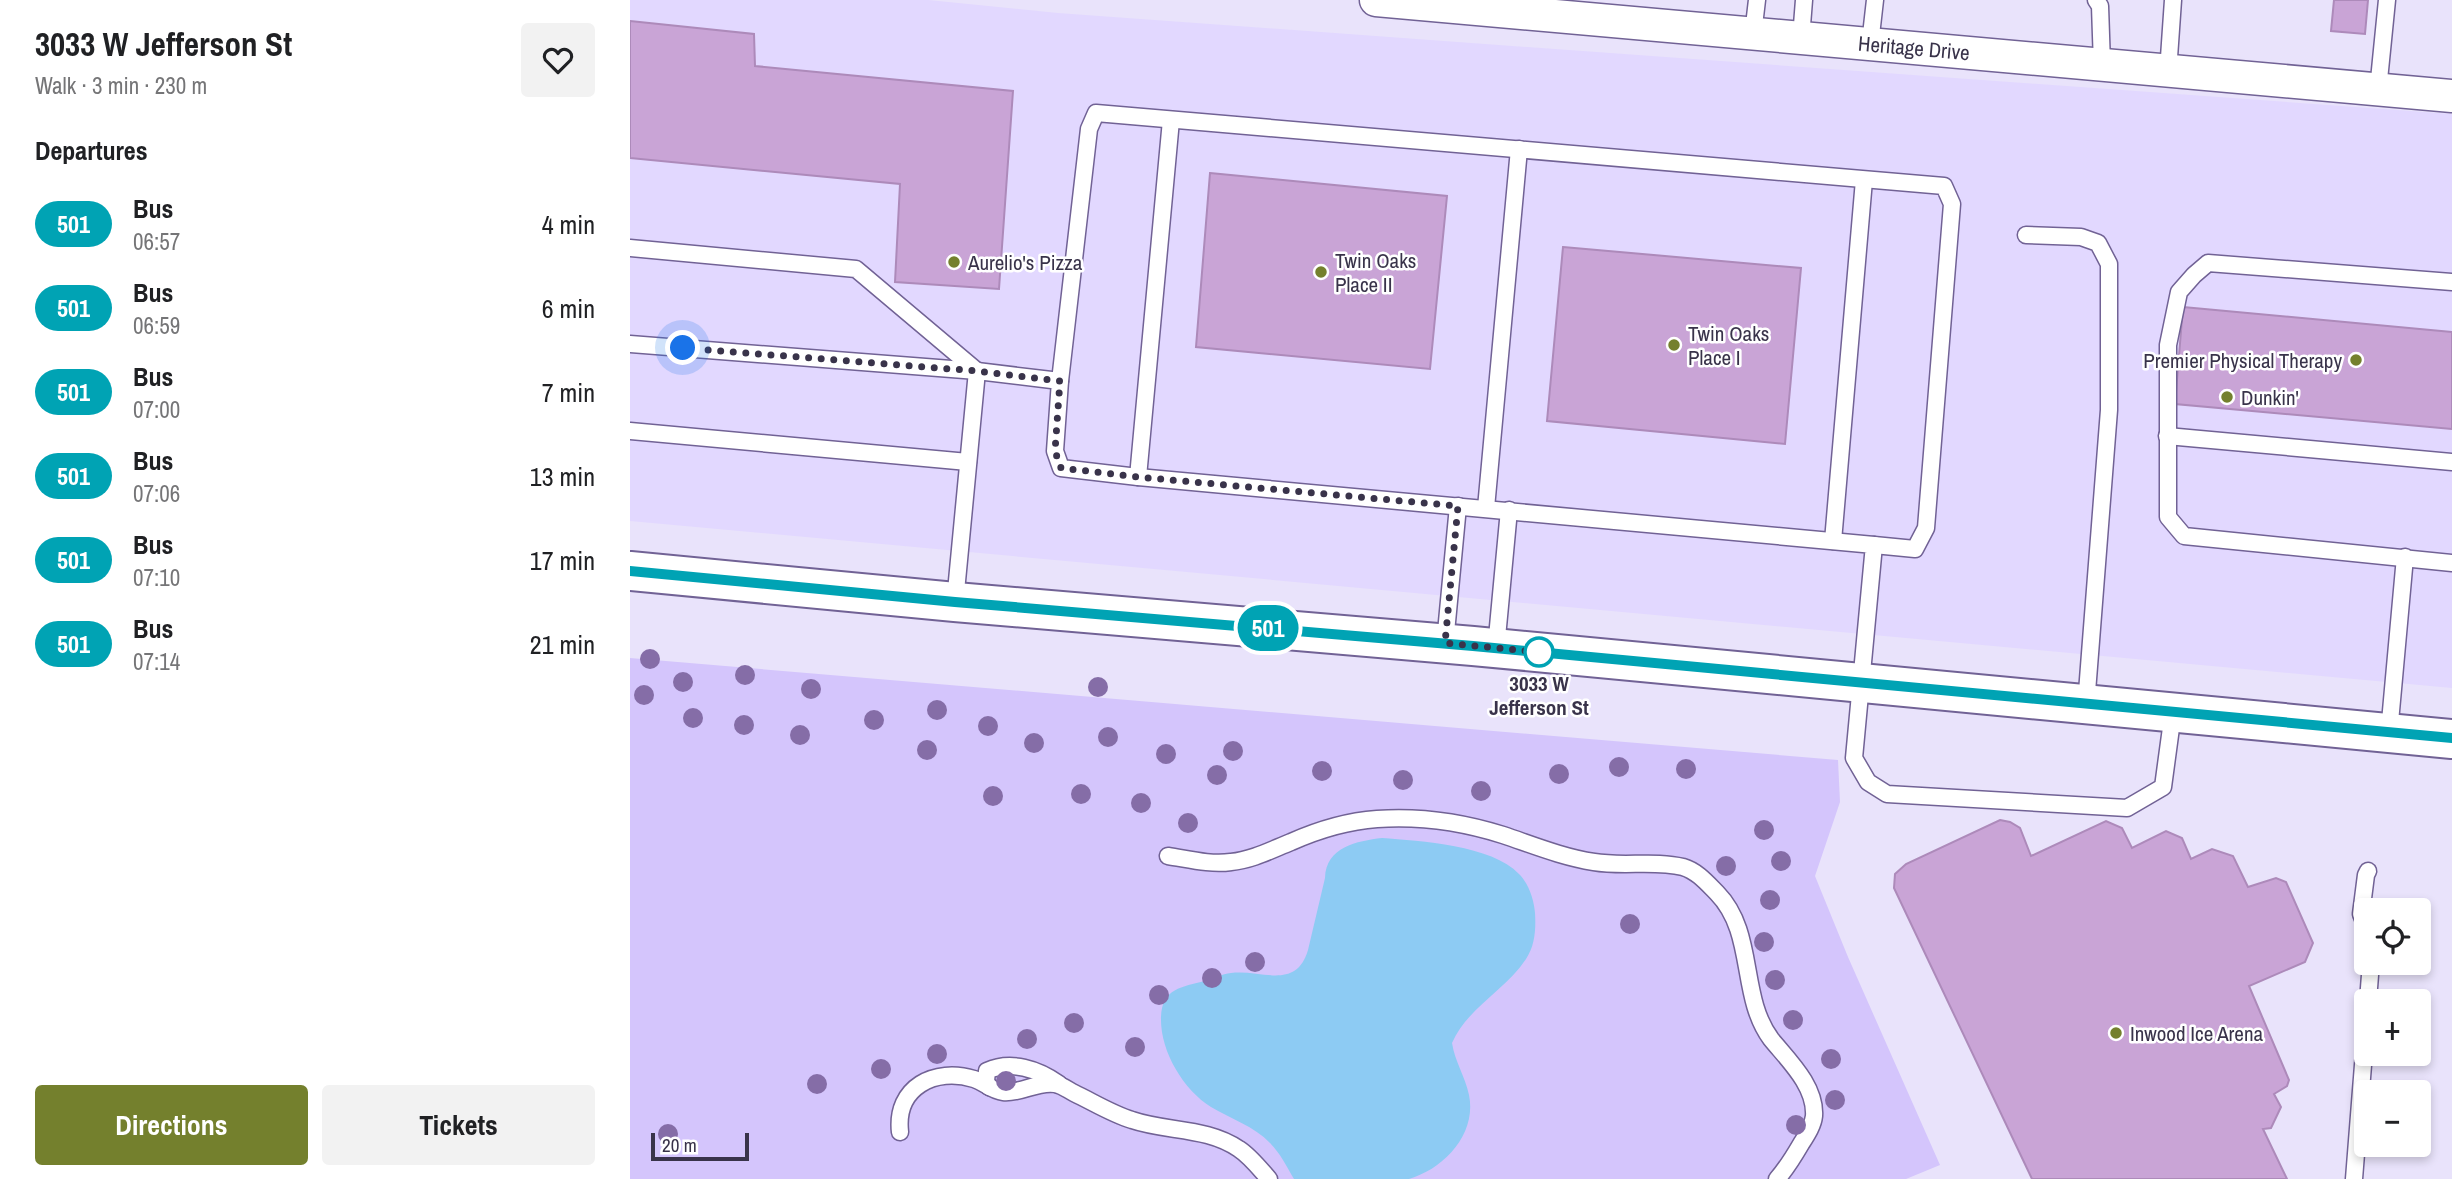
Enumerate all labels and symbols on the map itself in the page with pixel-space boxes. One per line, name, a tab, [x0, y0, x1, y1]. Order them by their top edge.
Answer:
street label: Heritage Drive	[1857, 29, 1971, 67]
place label: Twin Oaks Place II	[1335, 246, 1416, 299]
place label: Aurelio's Pizza	[967, 248, 1083, 277]
marker: Aurelio's Pizza	[946, 254, 962, 270]
marker: Twin Oaks Place II	[1313, 264, 1329, 280]
place label: Twin Oaks Place I	[1688, 319, 1769, 372]
your location	[665, 330, 700, 365]
marker: Twin Oaks Place I	[1666, 337, 1682, 353]
place label: Premier Physical Therapy	[2143, 346, 2342, 375]
marker: Premier Physical Therapy	[2348, 352, 2364, 368]
place label: Dunkin'	[2241, 383, 2299, 412]
marker: Dunkin'	[2219, 389, 2235, 405]
line badge: 501	[1228, 605, 1308, 651]
marker: 3033 W Jefferson St	[1524, 637, 1554, 667]
place label: 3033 W Jefferson St	[1489, 669, 1589, 722]
place label: Inwood Ice Arena	[2130, 1019, 2264, 1048]
marker: Inwood Ice Arena	[2108, 1025, 2124, 1041]
scale bar	[651, 1130, 749, 1162]

